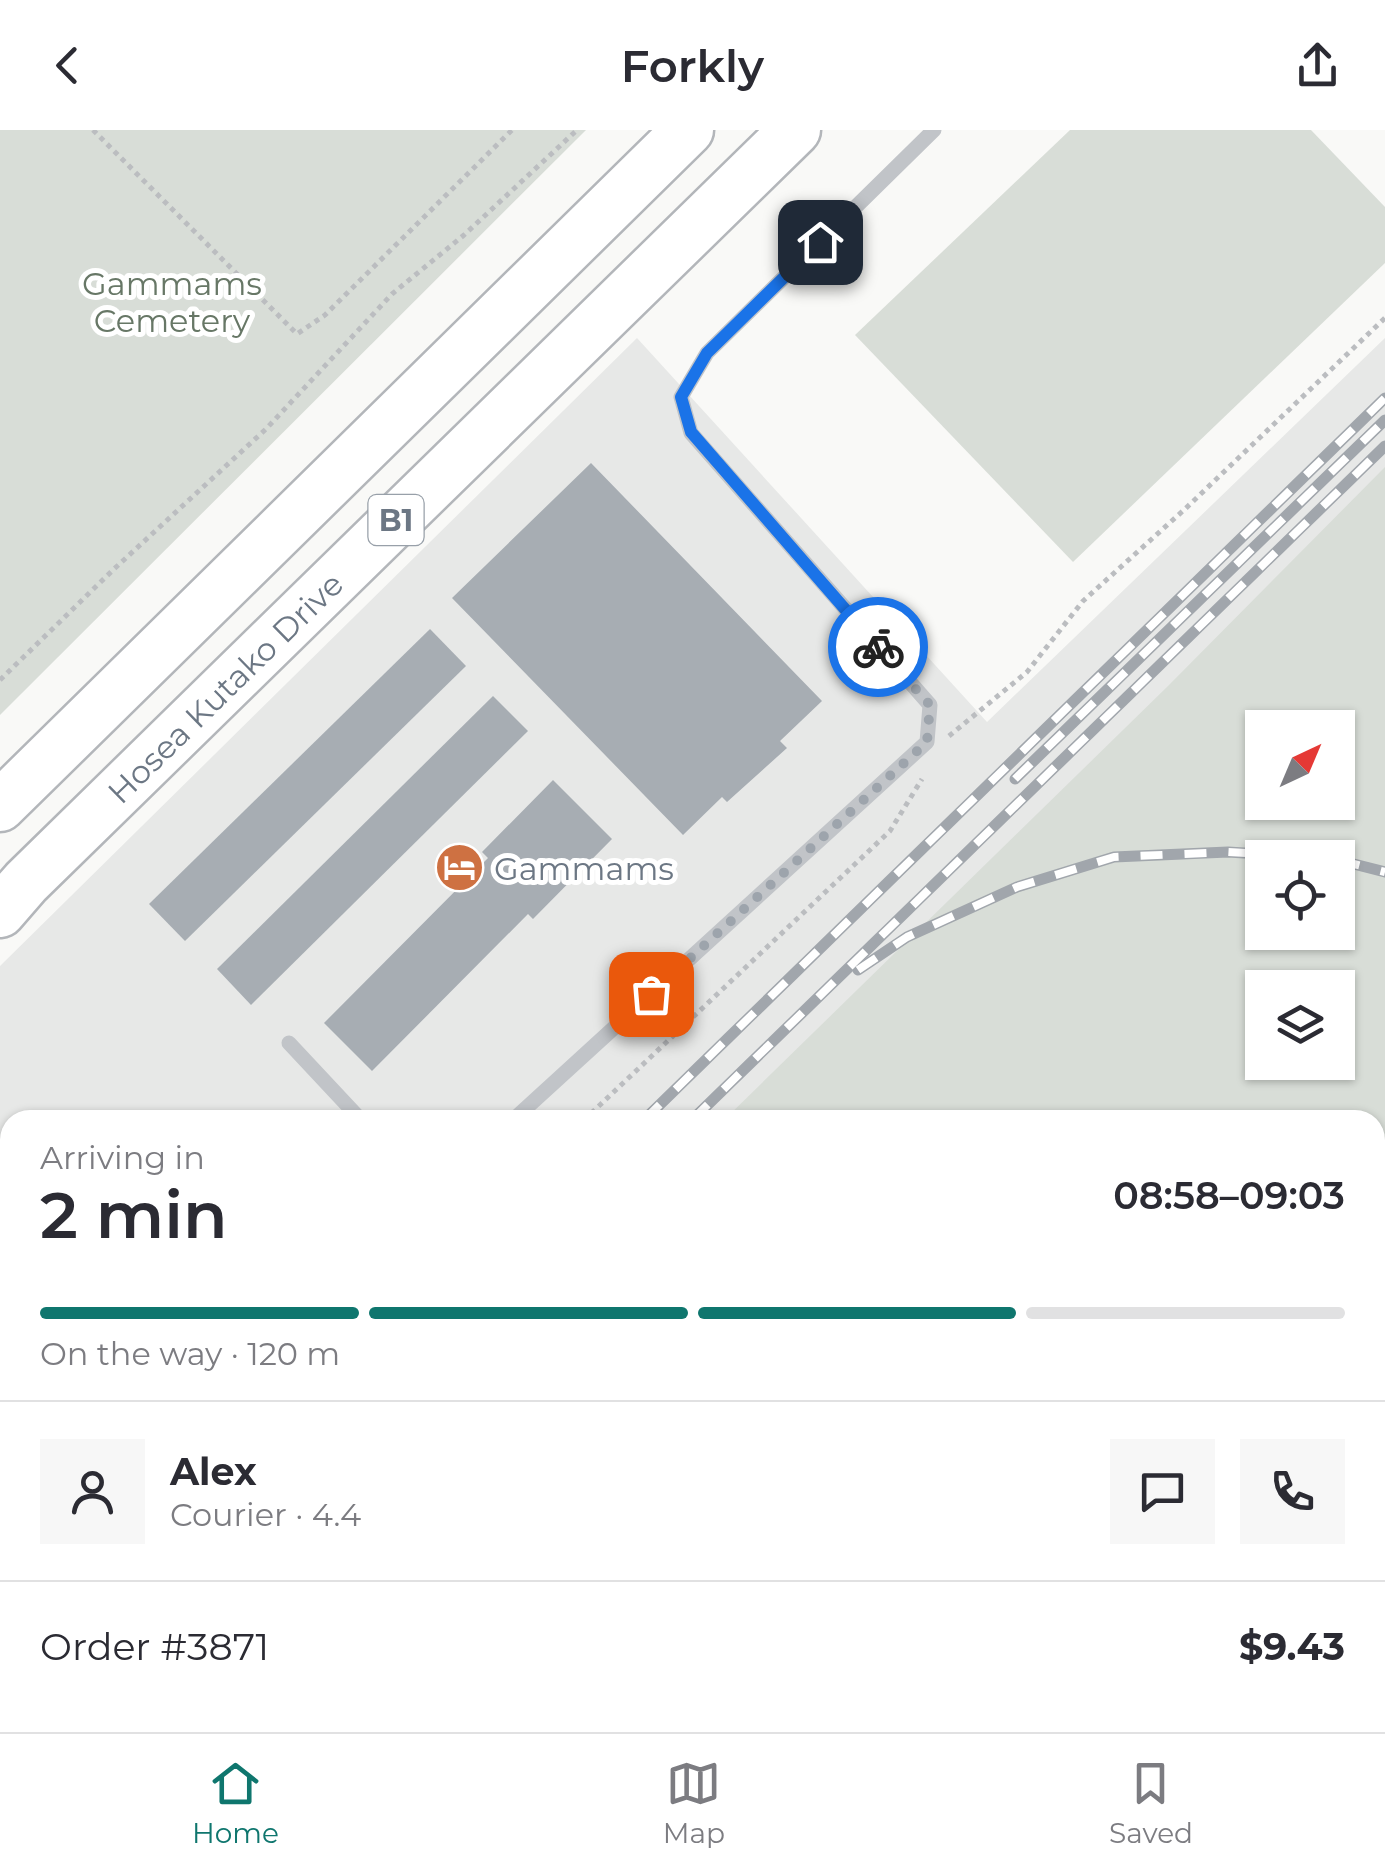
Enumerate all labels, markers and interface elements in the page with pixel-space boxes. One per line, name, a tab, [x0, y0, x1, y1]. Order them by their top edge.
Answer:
icon: back	[40, 38, 95, 93]
text: Forkly	[621, 38, 764, 93]
icon: share	[1290, 38, 1345, 93]
pin	[778, 200, 863, 285]
icon: home	[793, 215, 848, 270]
park label: Gammams Cemetery	[82, 264, 262, 340]
road number: B1	[368, 495, 424, 545]
street label: Hosea Kutako Drive	[99, 564, 351, 811]
courier	[828, 597, 928, 697]
icon: bike	[851, 620, 906, 675]
north arrow	[1245, 710, 1355, 820]
map controls	[1245, 710, 1355, 1080]
button: locate	[1245, 840, 1355, 950]
hotel icon: Gammams	[433, 842, 485, 894]
place label: Gammams	[494, 849, 674, 888]
pin	[609, 952, 694, 1037]
icon: bag	[624, 967, 679, 1022]
button: layers	[1245, 970, 1355, 1080]
text: Arriving in	[40, 1138, 205, 1177]
text: 08:58–09:03	[1113, 1172, 1345, 1219]
text: 2 min	[40, 1175, 228, 1254]
text: On the way · 120 m	[40, 1334, 340, 1373]
button: person	[40, 1439, 145, 1544]
button: chat	[1110, 1439, 1215, 1544]
button: phone	[1240, 1439, 1345, 1544]
text: Alex	[170, 1448, 257, 1495]
text: Courier · 4.4	[170, 1495, 361, 1534]
text: Order #3871	[40, 1623, 269, 1670]
text: $9.43	[1239, 1623, 1345, 1670]
tab: Home	[192, 1756, 279, 1850]
tab: Map	[663, 1756, 725, 1850]
tab: Saved	[1109, 1756, 1193, 1850]

